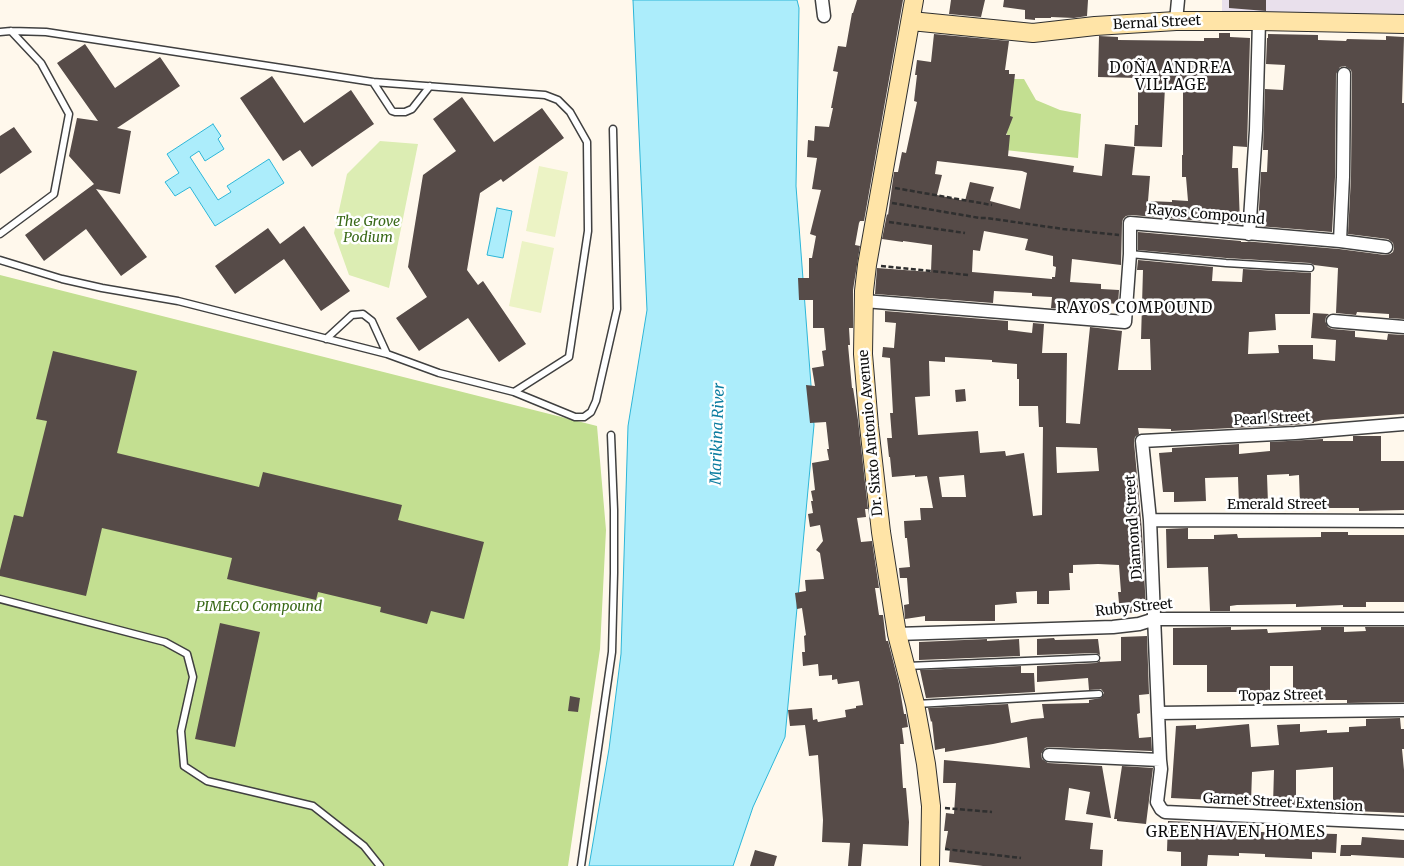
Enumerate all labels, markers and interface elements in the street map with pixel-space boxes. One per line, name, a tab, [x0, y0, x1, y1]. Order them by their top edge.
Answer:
street label: Bernal Street	[1113, 12, 1201, 34]
district label: DOÑA ANDREA VILLAGE	[1108, 60, 1234, 95]
street label: Rayos Compound	[1147, 201, 1265, 229]
park label: The Grove Podium	[336, 214, 400, 246]
district label: RAYOS COMPOUND	[1055, 300, 1215, 318]
street label: Dr. Sixto Antonio Avenue	[855, 349, 887, 517]
water label: Marikina River	[707, 383, 729, 485]
street label: Pearl Street	[1233, 409, 1311, 429]
street label: Diamond Street	[1122, 474, 1146, 580]
street label: Emerald Street	[1227, 497, 1327, 513]
street label: Ruby Street	[1094, 596, 1174, 620]
park label: PIMECO Compound	[196, 599, 322, 615]
street label: Topaz Street	[1239, 687, 1323, 705]
street label: Garnet Street Extension	[1202, 790, 1364, 816]
district label: GREENHAVEN HOMES	[1144, 824, 1328, 842]

